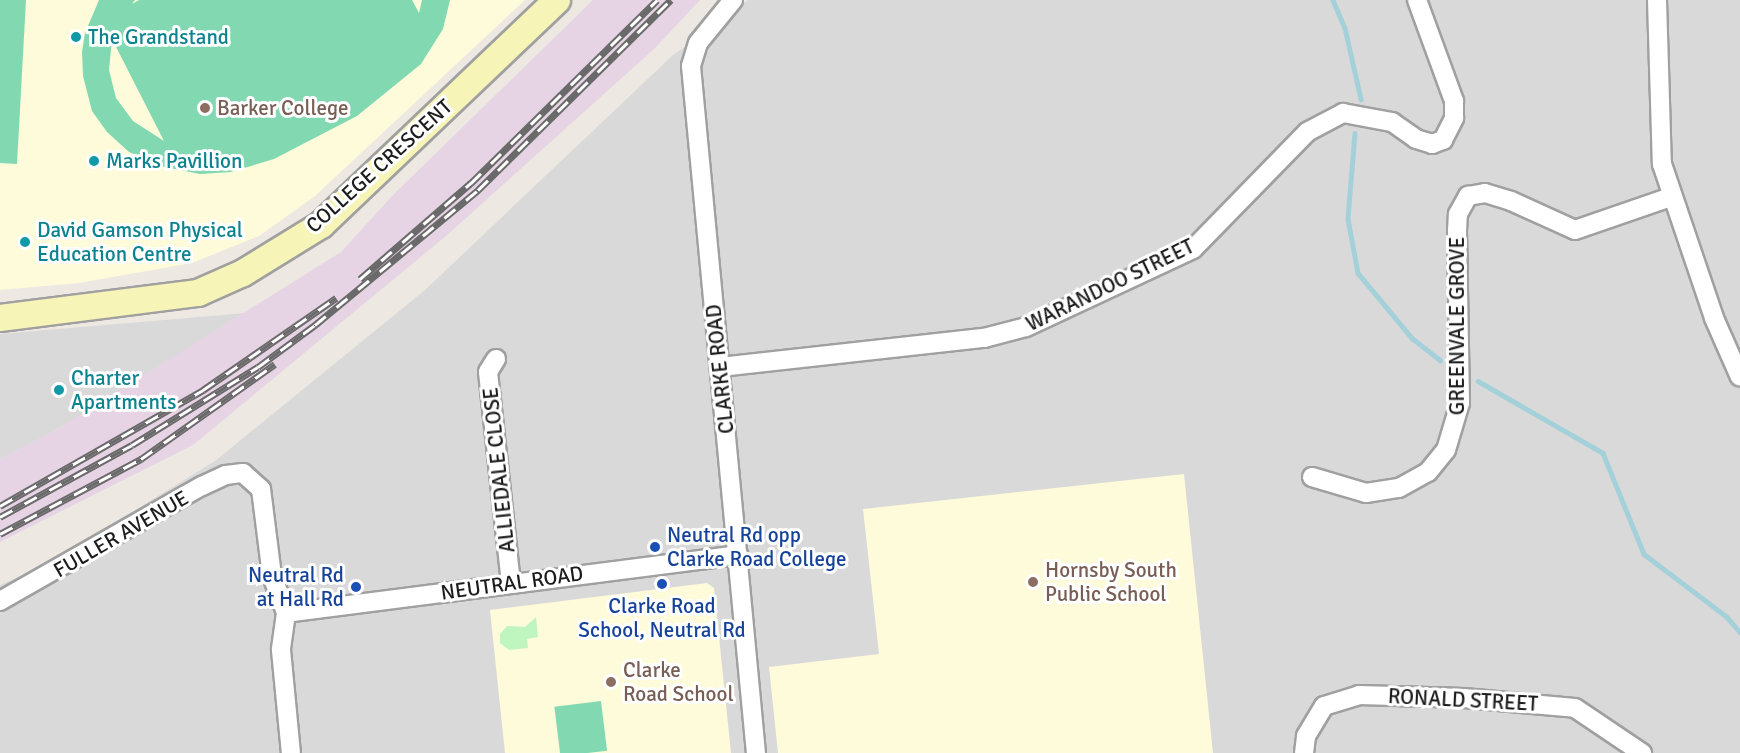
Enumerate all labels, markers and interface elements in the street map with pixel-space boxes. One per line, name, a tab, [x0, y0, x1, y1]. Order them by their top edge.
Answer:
place label: The Grandstand	[88, 24, 229, 50]
marker: The Grandstand	[69, 30, 83, 44]
street label: COLLEGE CRESCENT	[301, 94, 457, 238]
place label: Barker College	[217, 95, 349, 121]
marker: Barker College	[198, 101, 212, 115]
place label: Marks Pavillion	[106, 148, 242, 174]
marker: Marks Pavillion	[87, 154, 101, 168]
place label: David Gamson Physical Education Centre	[37, 217, 243, 267]
street label: WARANDOO STREET	[1022, 233, 1198, 337]
marker: David Gamson Physical Education Centre	[18, 235, 32, 249]
street label: GREENVALE GROVE	[1444, 237, 1470, 415]
street label: CLARKE ROAD	[701, 303, 739, 435]
place label: Charter Apartments	[71, 365, 176, 415]
marker: Charter Apartments	[52, 383, 66, 397]
street label: ALLIEDALE CLOSE	[478, 386, 520, 554]
street label: FULLER AVENUE	[49, 485, 193, 583]
place label: Neutral Rd opp Clarke Road College	[667, 522, 847, 572]
marker: Neutral Rd opp Clarke Road College	[648, 540, 662, 554]
place label: Hornsby South Public School	[1045, 557, 1177, 607]
street label: NEUTRAL ROAD	[439, 561, 585, 605]
place label: Neutral Rd at Hall Rd	[248, 562, 344, 612]
marker: Hornsby South Public School	[1026, 575, 1040, 589]
marker: Clarke Road School, Neutral Rd	[655, 577, 669, 591]
marker: Neutral Rd at Hall Rd	[349, 580, 363, 594]
place label: Clarke Road School, Neutral Rd	[578, 593, 746, 643]
place label: Clarke Road School	[623, 657, 734, 707]
marker: Clarke Road School	[604, 675, 618, 689]
street label: RONALD STREET	[1387, 683, 1539, 717]

